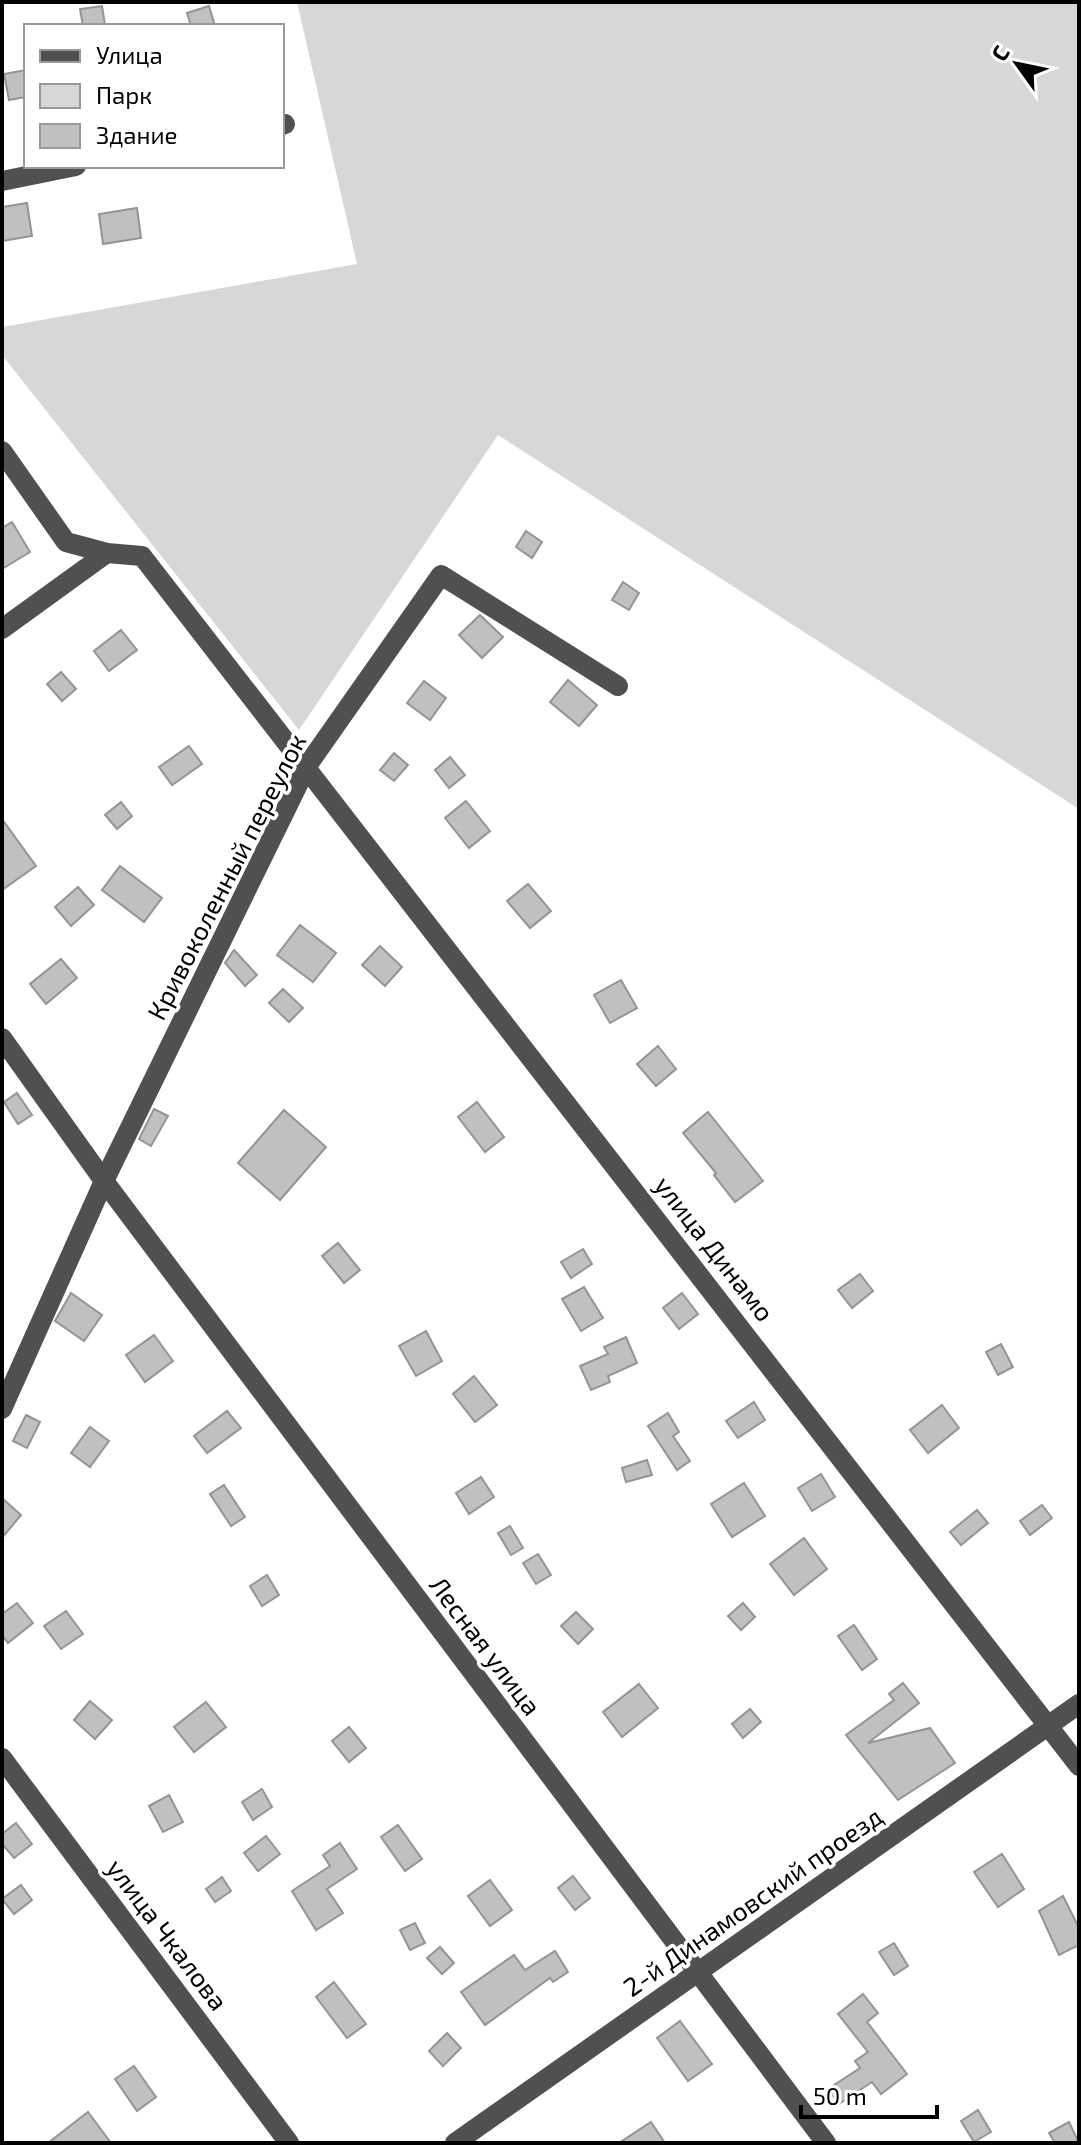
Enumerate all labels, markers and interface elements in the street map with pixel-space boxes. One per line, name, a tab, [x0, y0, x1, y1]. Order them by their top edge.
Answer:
legend	[24, 24, 284, 168]
north arrow	[977, 24, 1057, 104]
text: Улица	[96, 40, 163, 69]
text: С	[985, 40, 1014, 65]
text: Парк	[96, 80, 152, 109]
text: Здание	[96, 120, 178, 149]
street label: Кривоколенный переулок	[140, 728, 312, 1025]
street label: улица Динамо	[648, 1169, 781, 1327]
street label: Лесная улица	[423, 1570, 548, 1721]
street label: 2-й Динамовский проезд	[617, 1800, 887, 2002]
street label: улица Чкалова	[101, 1852, 235, 2016]
scale bar	[801, 2069, 937, 2119]
text: 50 m	[813, 2081, 867, 2110]

